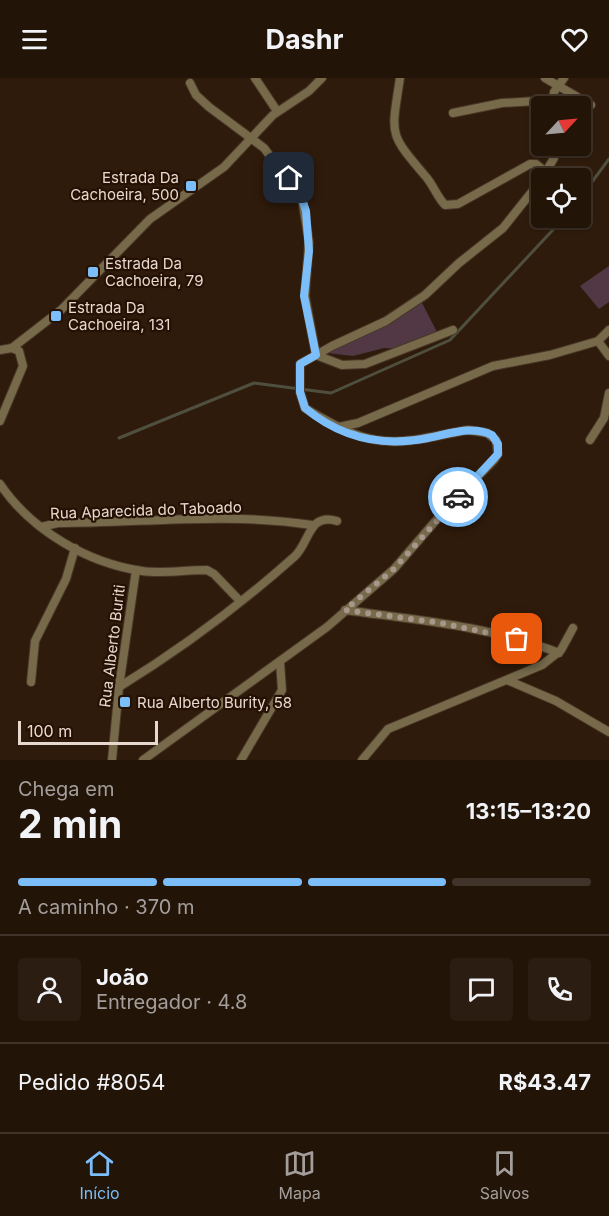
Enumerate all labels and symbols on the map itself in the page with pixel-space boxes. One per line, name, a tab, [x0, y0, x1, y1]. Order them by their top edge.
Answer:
north arrow	[531, 96, 591, 156]
pin	[263, 152, 314, 203]
place label: Estrada Da Cachoeira, 500	[70, 168, 179, 204]
marker: Estrada Da Cachoeira, 500	[184, 179, 198, 193]
place label: Estrada Da Cachoeira, 79	[105, 254, 203, 290]
marker: Estrada Da Cachoeira, 79	[86, 265, 100, 279]
place label: Estrada Da Cachoeira, 131	[68, 298, 170, 334]
marker: Estrada Da Cachoeira, 131	[49, 309, 63, 323]
courier	[428, 467, 488, 527]
street label: Rua Aparecida do Taboado	[50, 497, 242, 523]
street label: Rua Alberto Buriti	[95, 583, 129, 709]
pin	[491, 613, 542, 664]
place label: Rua Alberto Burity, 58	[137, 693, 292, 712]
marker: Rua Alberto Burity, 58	[118, 695, 132, 709]
scale bar	[18, 718, 158, 746]

